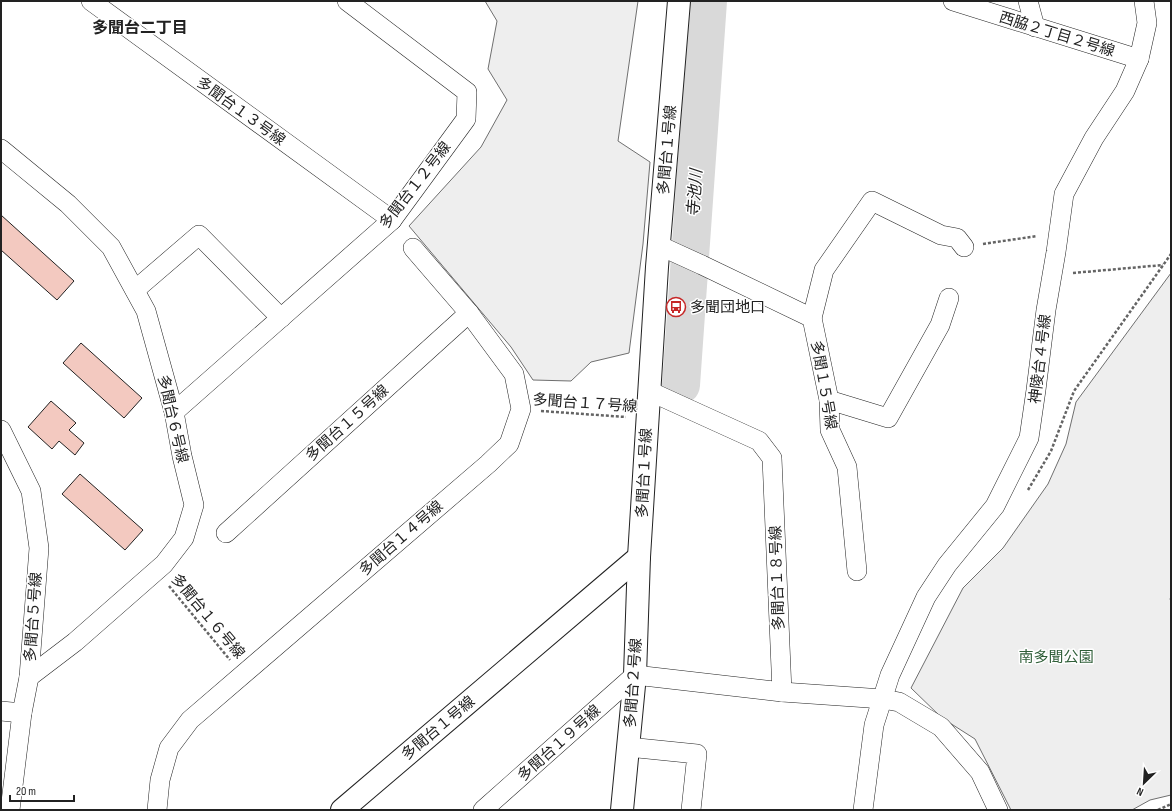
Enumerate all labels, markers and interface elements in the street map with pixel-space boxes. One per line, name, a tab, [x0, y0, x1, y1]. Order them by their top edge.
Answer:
street label: 西脇２丁目２号線	[997, 8, 1117, 61]
district label: 多聞台二丁目	[92, 19, 188, 38]
street label: 多聞台１３号線	[193, 73, 289, 150]
street label: 多聞台１号線	[654, 104, 681, 196]
street label: 多聞台１２号線	[376, 138, 455, 233]
water label: 寺池川	[684, 167, 707, 218]
bus stop icon: 多聞団地口	[665, 296, 687, 318]
place label: 多聞団地口	[690, 298, 765, 317]
street label: 神陵台４号線	[1026, 313, 1055, 405]
street label: 多聞１５号線	[806, 339, 841, 431]
street label: 多聞台６号線	[153, 373, 192, 465]
street label: 多聞台１５号線	[302, 381, 393, 466]
street label: 多聞台１７号線	[532, 390, 638, 417]
street label: 多聞台１号線	[633, 428, 656, 518]
street label: 多聞台１４号線	[355, 497, 447, 580]
street label: 多聞台１８号線	[766, 525, 789, 631]
street label: 多聞台１６号線	[167, 570, 249, 663]
street label: 多聞台５号線	[21, 571, 46, 663]
street label: 多聞台２号線	[621, 637, 646, 729]
park label: 南多聞公園	[1018, 648, 1094, 667]
street label: 多聞台１号線	[398, 692, 479, 765]
street label: 多聞台１９号線	[514, 701, 605, 786]
north arrow	[1124, 763, 1164, 803]
scale bar	[10, 777, 74, 803]
text: 20 m	[16, 784, 36, 799]
text: N	[1134, 784, 1145, 799]

